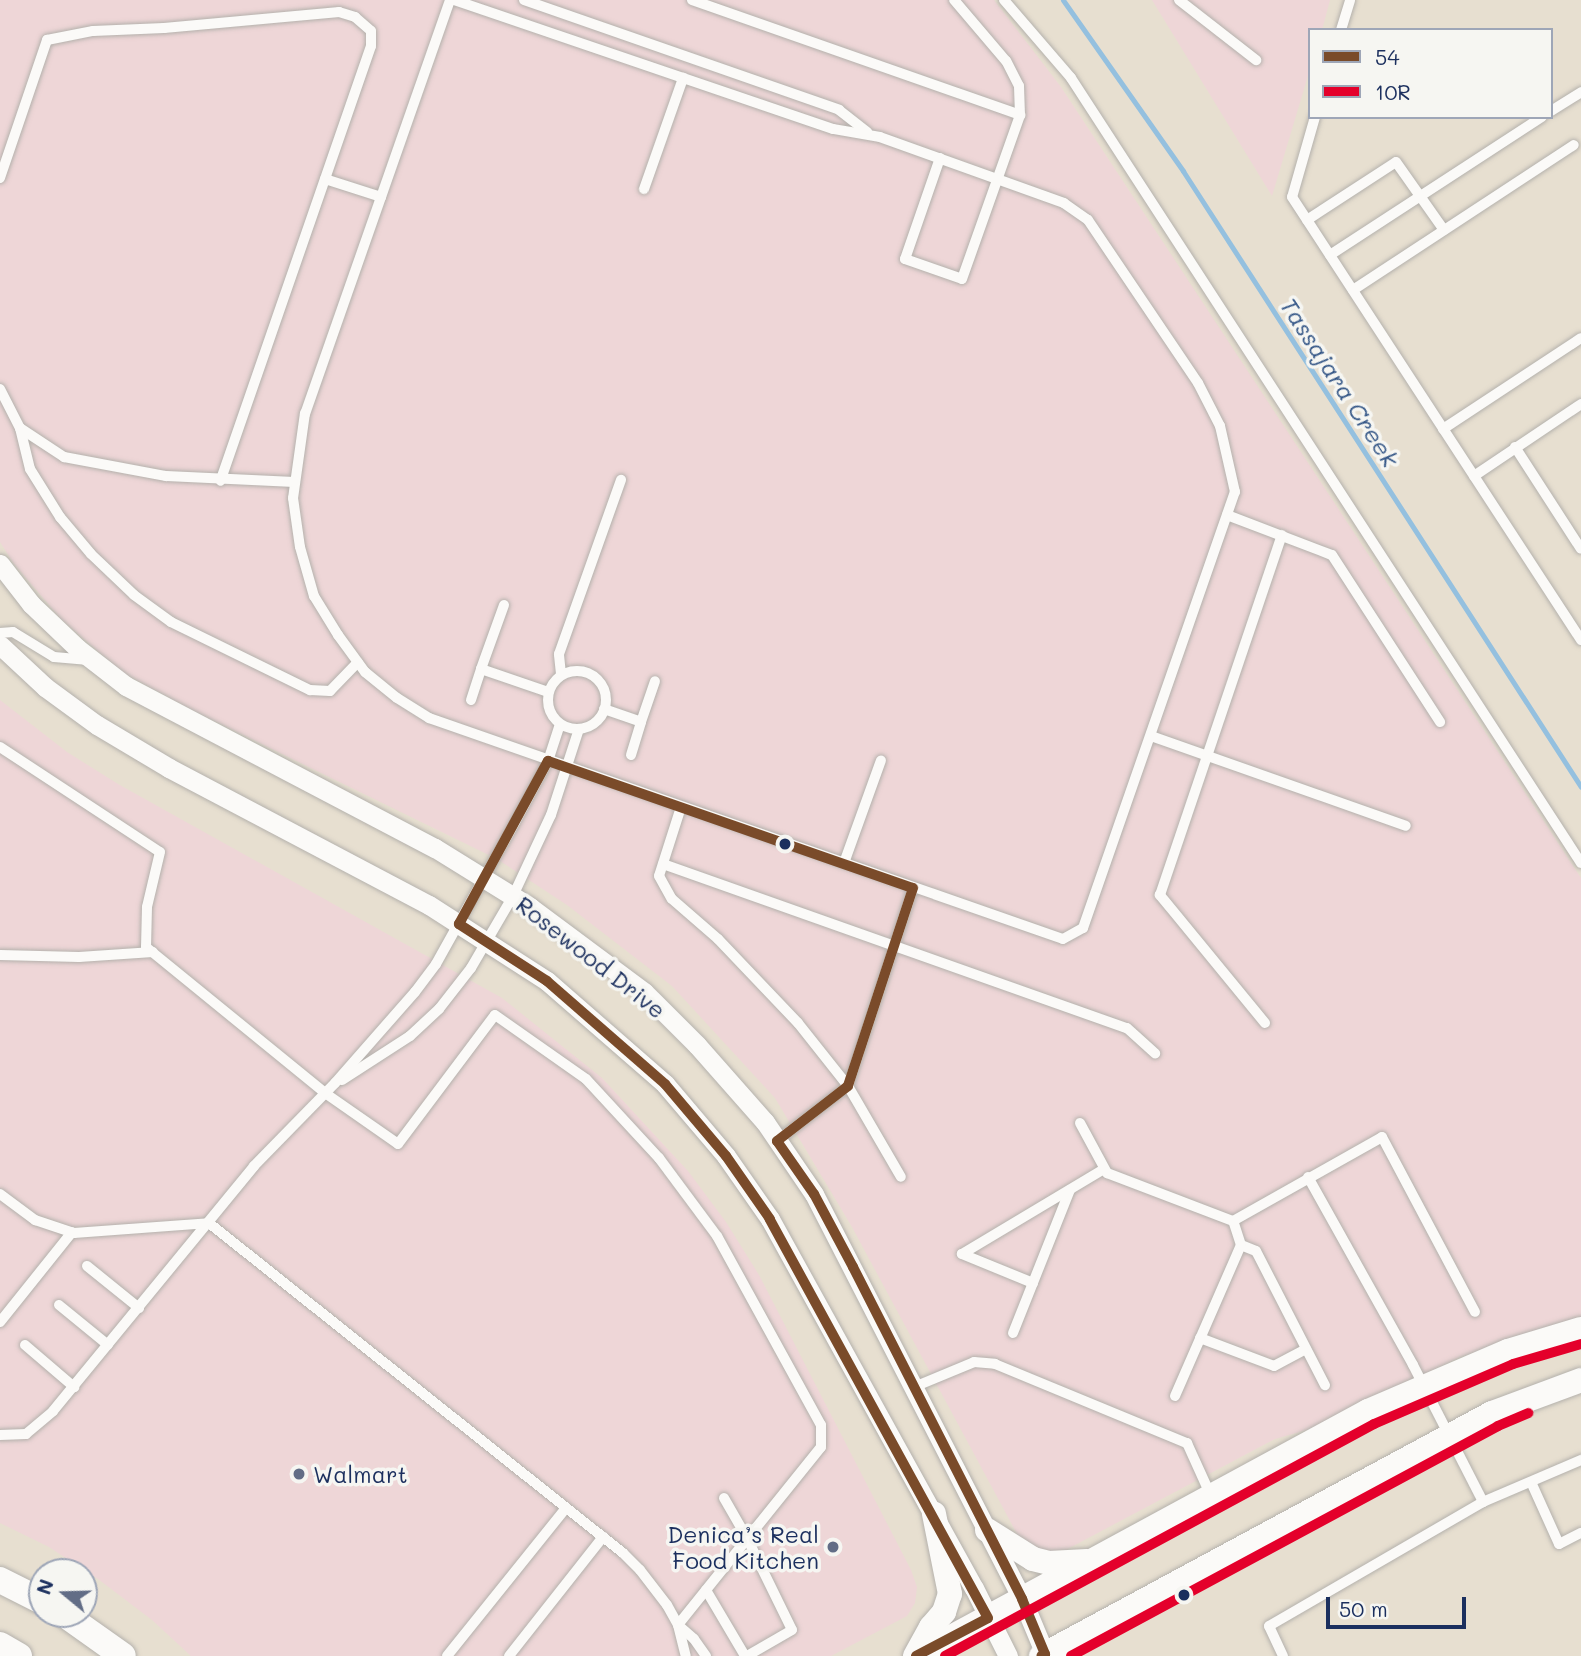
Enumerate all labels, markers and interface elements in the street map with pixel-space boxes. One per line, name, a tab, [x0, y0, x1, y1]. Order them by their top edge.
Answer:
legend	[1308, 28, 1553, 119]
text: 54	[1375, 43, 1400, 70]
text: 10R	[1375, 78, 1411, 105]
water label: Tassajara Creek	[1275, 292, 1405, 472]
unlabelled marker	[778, 837, 792, 851]
street label: Rosewood Drive	[511, 890, 671, 1024]
place label: Walmart	[313, 1460, 408, 1488]
marker: Walmart	[291, 1466, 307, 1482]
place label: Denica’s Real Food Kitchen	[667, 1520, 819, 1574]
marker: Denica’s Real Food Kitchen	[825, 1539, 841, 1555]
north arrow	[28, 1558, 98, 1628]
text: N	[30, 1576, 59, 1598]
scale bar	[1329, 1582, 1469, 1626]
unlabelled marker	[1177, 1588, 1191, 1602]
text: 50 m	[1339, 1595, 1388, 1622]

